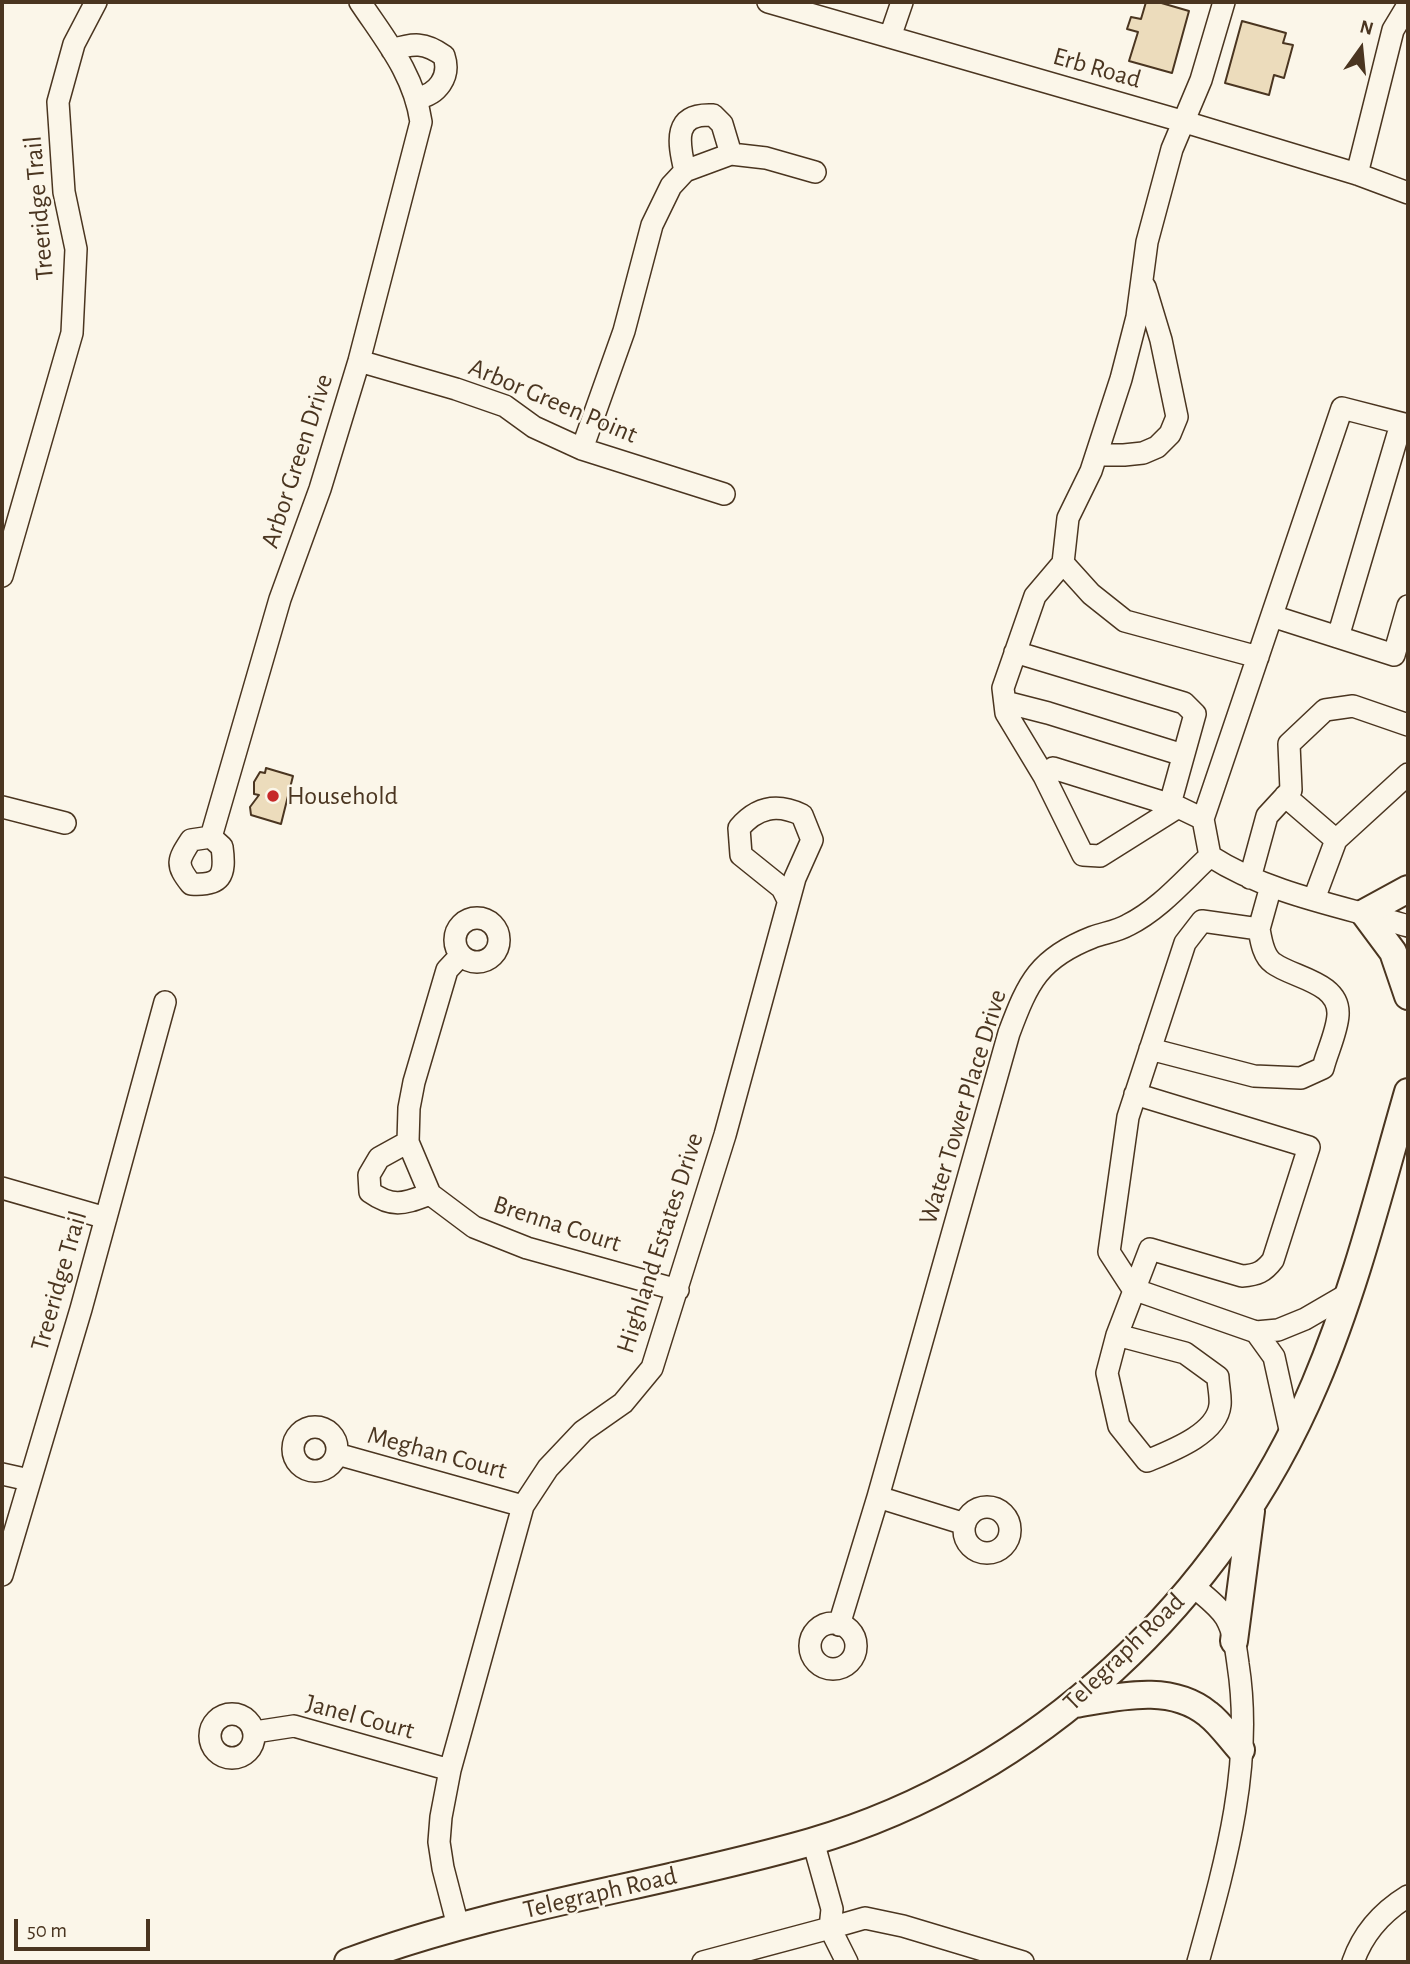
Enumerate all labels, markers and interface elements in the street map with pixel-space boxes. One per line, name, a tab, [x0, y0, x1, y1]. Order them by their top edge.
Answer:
north arrow	[1326, 14, 1396, 84]
text: N	[1358, 17, 1375, 39]
street label: Erb Road	[1049, 41, 1145, 95]
street label: Treeridge Trail	[17, 135, 61, 281]
street label: Arbor Green Point	[464, 351, 642, 451]
street label: Arbor Green Drive	[254, 370, 340, 552]
place label: Household	[287, 780, 398, 812]
marker: Household	[265, 788, 281, 804]
street label: Water Tower Place Drive	[912, 986, 1014, 1228]
street label: Highland Estates Drive	[610, 1129, 710, 1357]
street label: Brenna Court	[489, 1189, 625, 1259]
street label: Treeridge Trail	[24, 1207, 94, 1355]
street label: Meghan Court	[364, 1419, 510, 1487]
street label: Telegraph Road	[1057, 1586, 1191, 1718]
street label: Janel Court	[302, 1688, 418, 1746]
street label: Telegraph Road	[520, 1860, 680, 1926]
scale bar	[18, 1904, 154, 1948]
text: 50 m	[27, 1920, 67, 1941]

